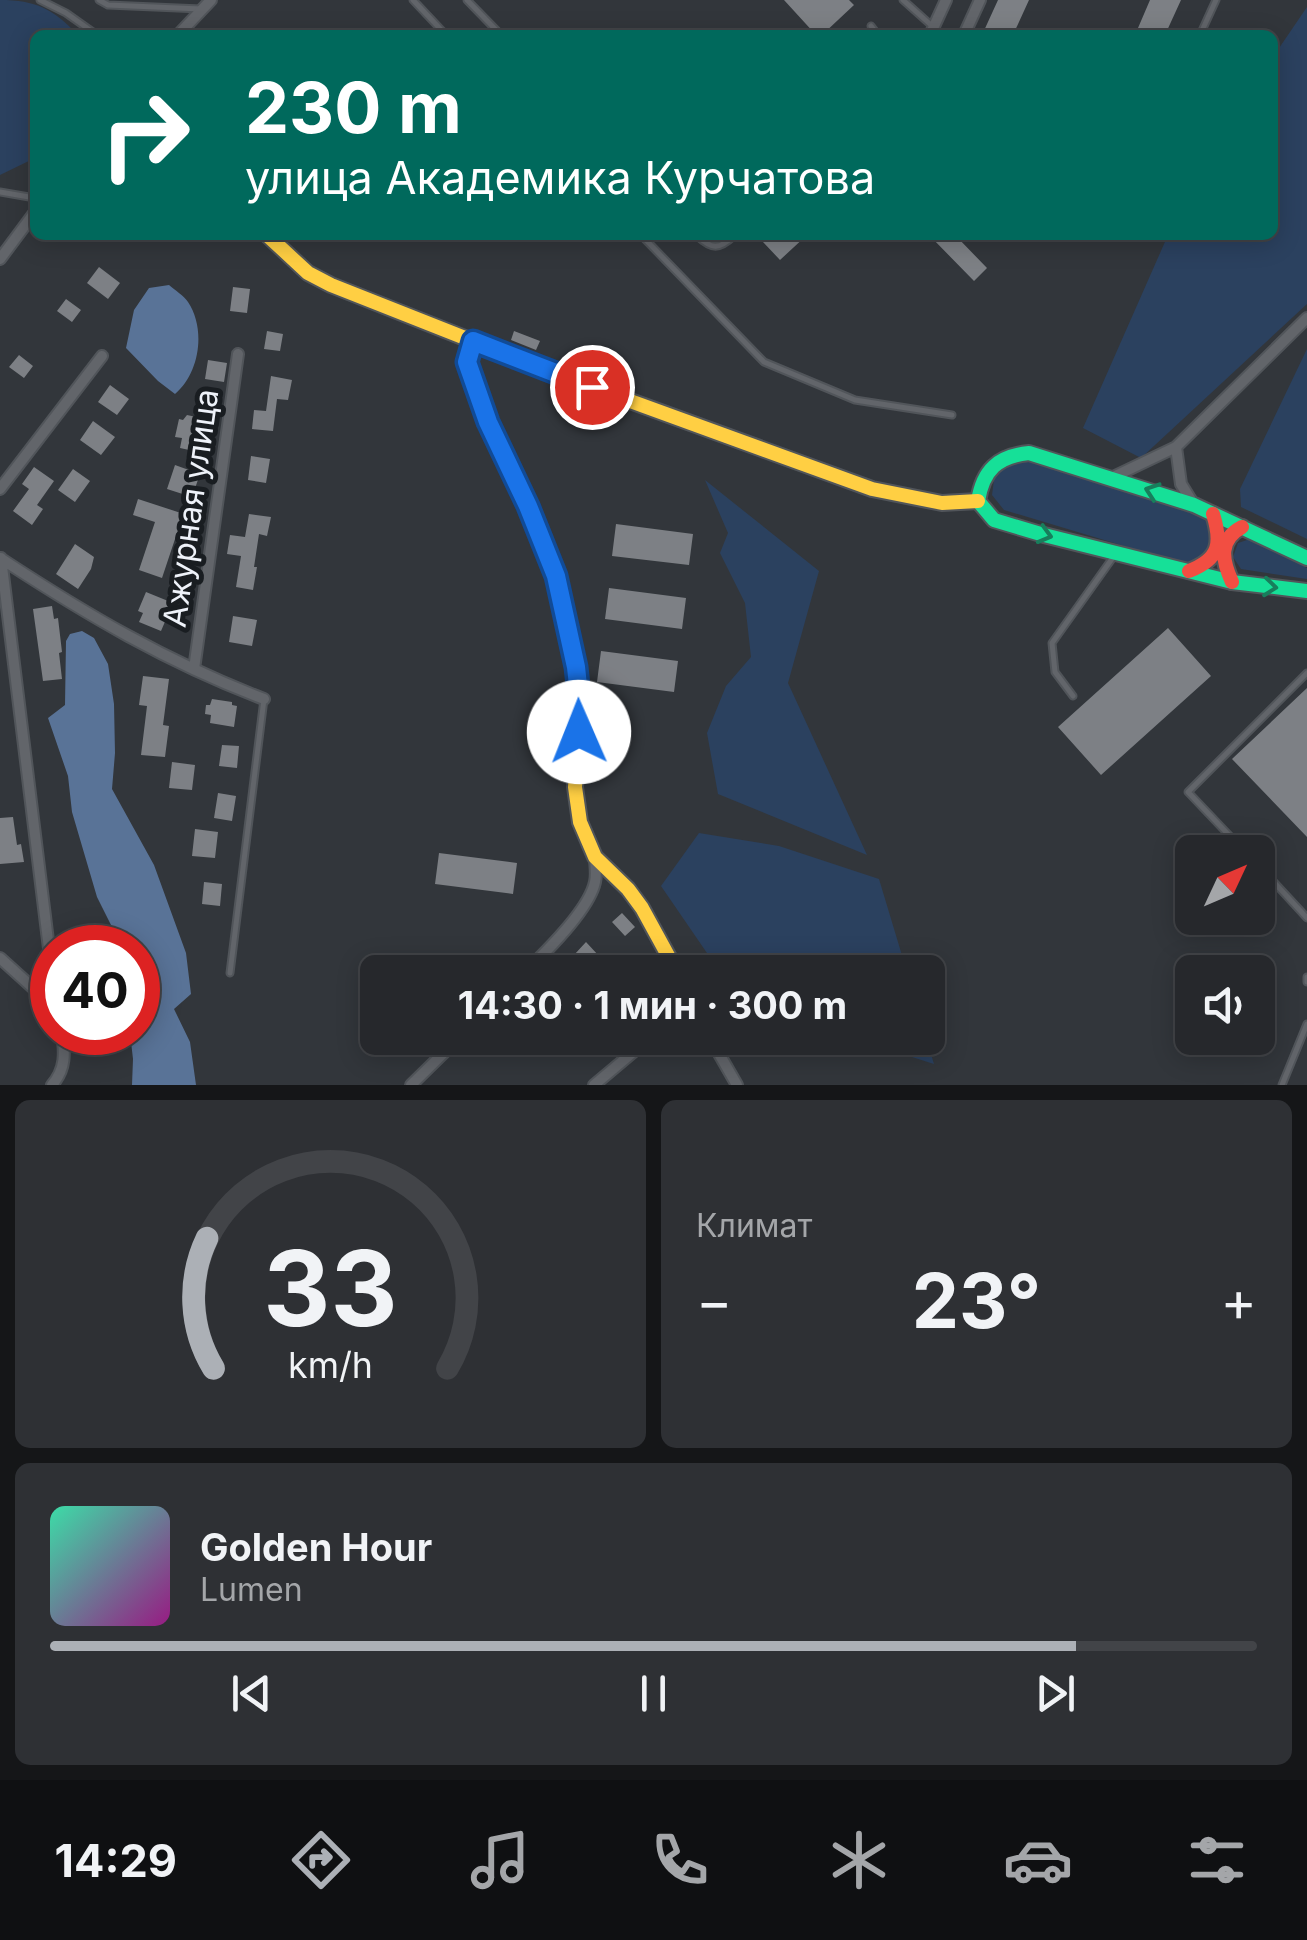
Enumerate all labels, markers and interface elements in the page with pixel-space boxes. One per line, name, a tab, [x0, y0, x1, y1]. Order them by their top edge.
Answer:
text: 230 m	[245, 65, 462, 150]
icon: right	[80, 70, 210, 200]
text: улица Академика Курчатова	[245, 150, 875, 205]
pin	[550, 345, 635, 430]
icon: arrive	[565, 360, 620, 415]
street label: Ажурная улица	[154, 386, 227, 630]
one-way arrow	[1144, 483, 1161, 503]
one-way arrow	[1036, 523, 1053, 544]
one-way arrow	[1262, 576, 1278, 597]
position arrow	[527, 680, 631, 784]
north arrow	[1175, 835, 1275, 935]
map controls	[1175, 835, 1275, 1055]
speed limit sign: 40	[30, 925, 160, 1055]
button: sound	[1175, 955, 1275, 1055]
text: 14:30 · 1 мин · 300 m	[458, 982, 847, 1028]
text: Климат	[696, 1206, 812, 1245]
text: 33	[263, 1225, 398, 1351]
text: 23°	[912, 1255, 1041, 1346]
text: −	[696, 1268, 732, 1334]
text: +	[1221, 1268, 1257, 1334]
text: km/h	[288, 1343, 373, 1387]
text: Golden Hour	[200, 1524, 432, 1570]
text: Lumen	[200, 1570, 303, 1609]
icon: previous	[224, 1666, 279, 1721]
icon: pause	[626, 1666, 681, 1721]
icon: next	[1028, 1666, 1083, 1721]
icon: directions	[286, 1825, 356, 1895]
icon: music	[465, 1825, 535, 1895]
icon: phone	[645, 1825, 715, 1895]
icon: climate	[824, 1825, 894, 1895]
icon: car	[1003, 1825, 1073, 1895]
icon: filters	[1182, 1825, 1252, 1895]
text: 14:29	[55, 1833, 177, 1888]

